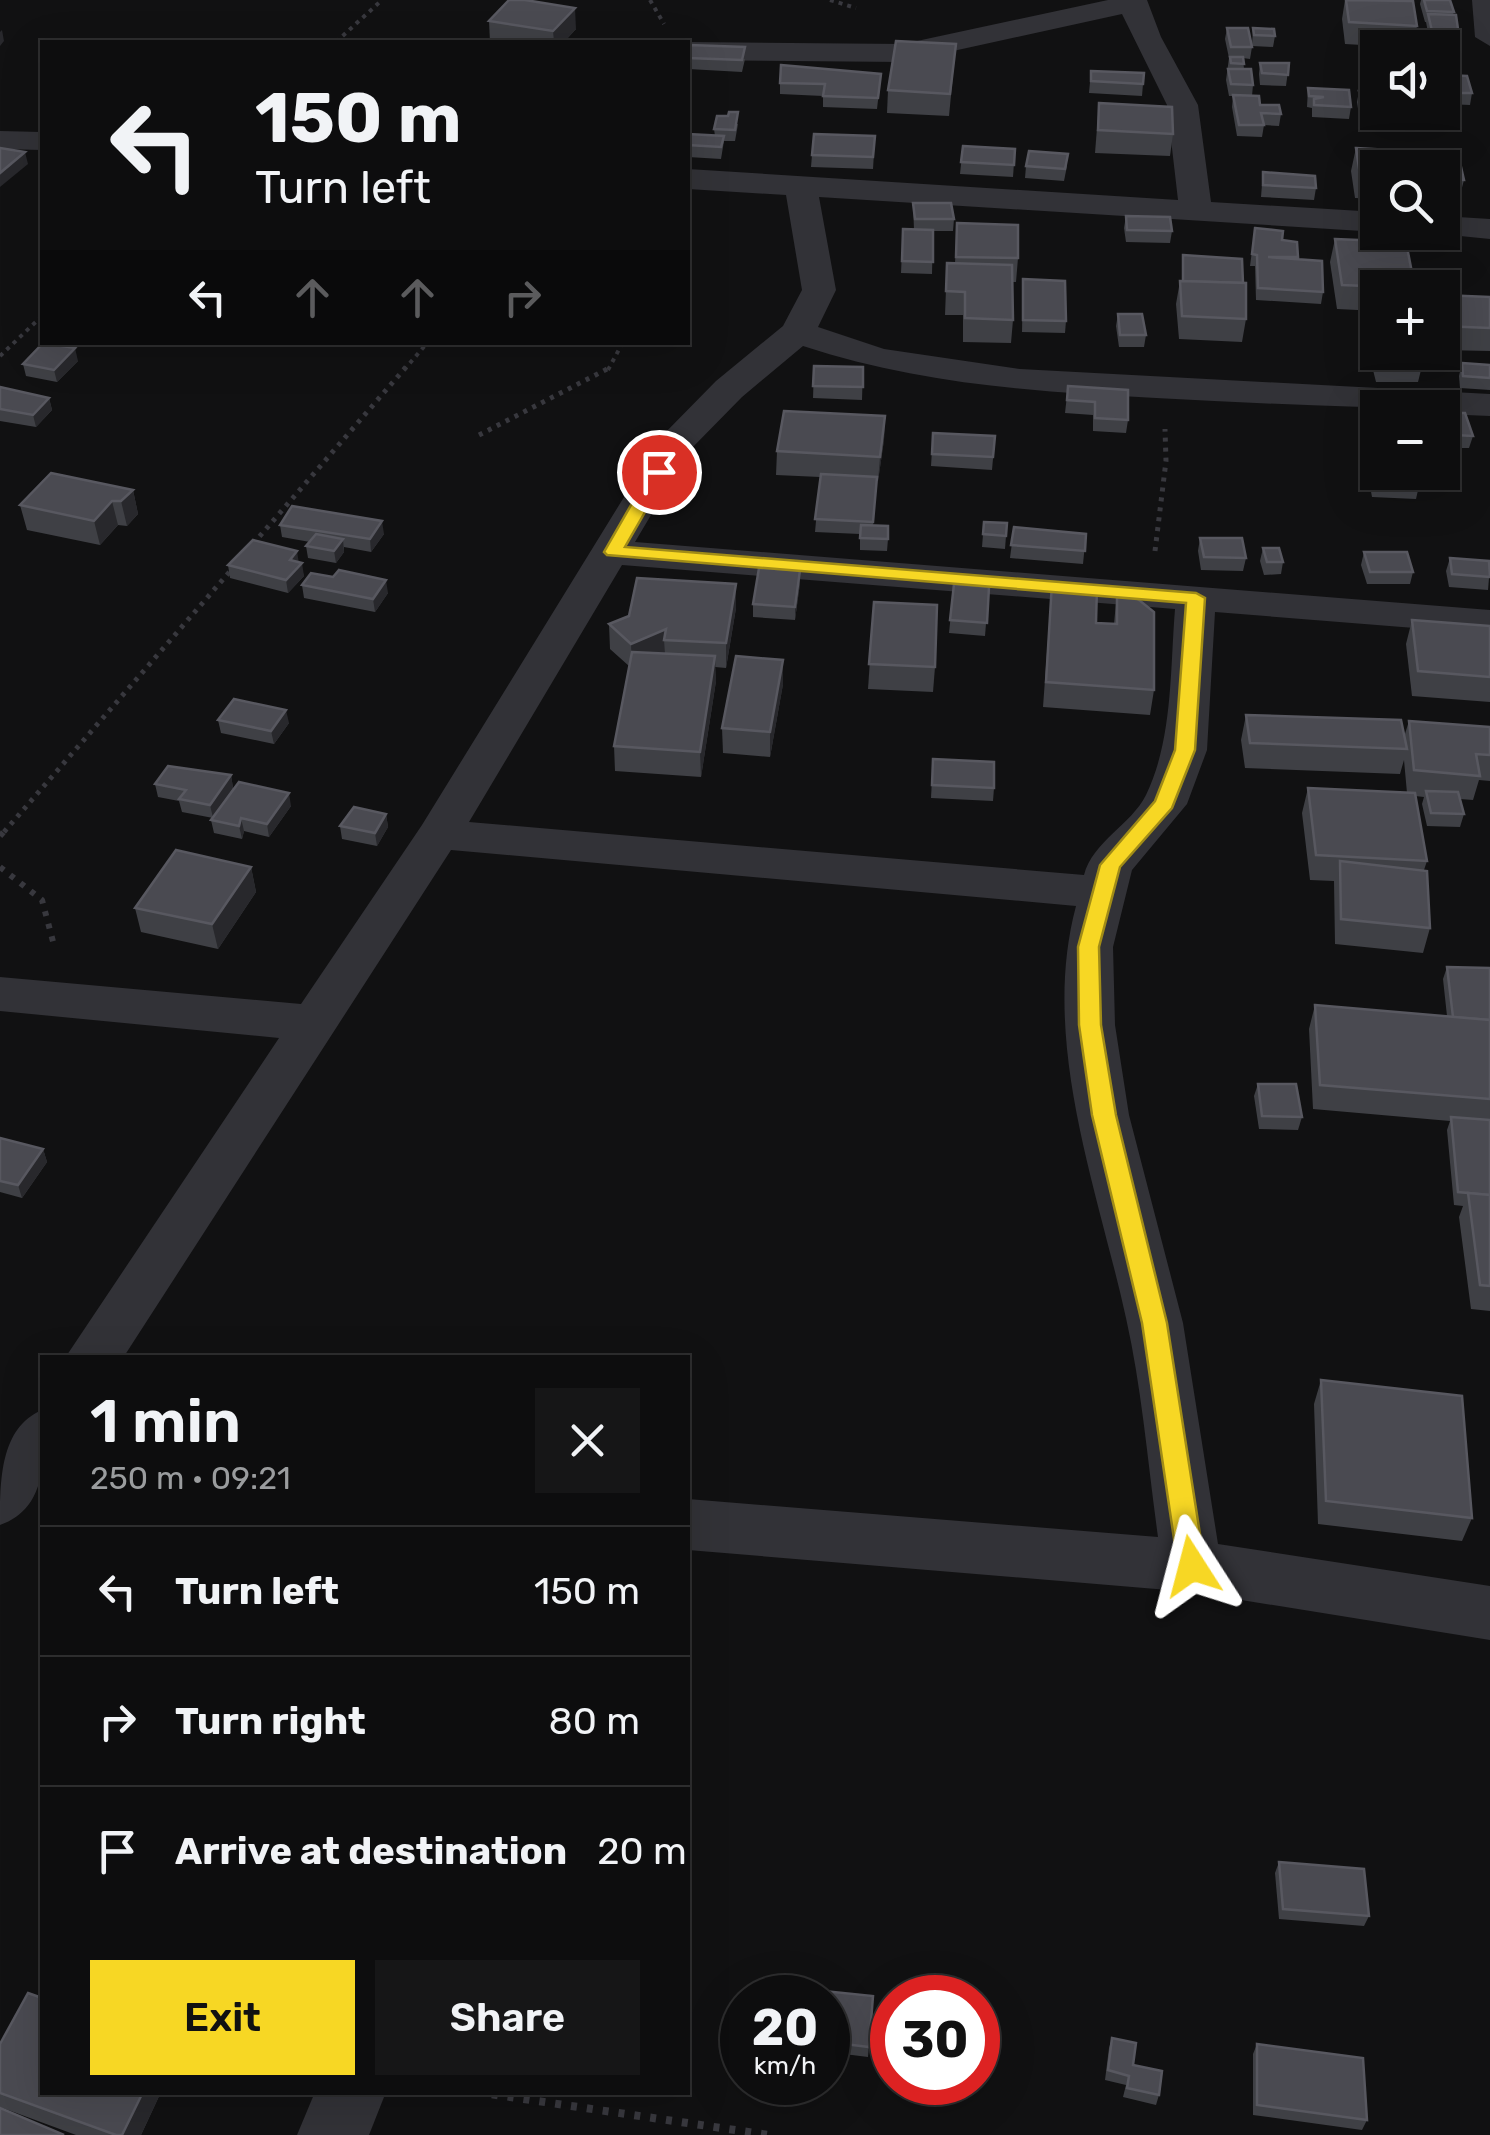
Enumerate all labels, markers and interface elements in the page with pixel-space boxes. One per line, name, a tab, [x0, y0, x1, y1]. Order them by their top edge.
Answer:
map controls	[1360, 30, 1460, 490]
button: sound	[1360, 30, 1460, 130]
text: 150 m	[255, 77, 462, 160]
icon: left	[90, 80, 220, 210]
button: search	[1360, 150, 1460, 250]
text: Turn left	[255, 161, 431, 214]
icon: left	[180, 270, 235, 325]
icon: ahead	[285, 270, 340, 325]
icon: ahead	[390, 270, 445, 325]
icon: right	[495, 270, 550, 325]
button: +	[1360, 270, 1460, 370]
button: −	[1360, 390, 1460, 490]
pin	[617, 430, 702, 515]
icon: arrive	[632, 445, 687, 500]
text: 1 min	[90, 1386, 241, 1457]
button: close	[535, 1388, 640, 1493]
text: 250 m · 09:21	[90, 1459, 291, 1497]
position arrow	[1140, 1514, 1244, 1618]
icon: left	[90, 1564, 145, 1619]
text: Turn left	[175, 1568, 339, 1614]
text: 150 m	[534, 1568, 640, 1614]
icon: right	[90, 1694, 145, 1749]
text: Turn right	[175, 1698, 366, 1744]
text: 80 m	[549, 1698, 640, 1744]
icon: arrive	[90, 1824, 145, 1879]
text: Arrive at destination	[175, 1828, 567, 1874]
text: 20 m	[597, 1828, 687, 1874]
button: Exit	[90, 1960, 355, 2075]
button: Share	[375, 1960, 640, 2075]
speed limit sign: 30	[870, 1975, 1000, 2105]
text: 20	[752, 1998, 818, 2058]
text: km/h	[754, 2051, 816, 2080]

